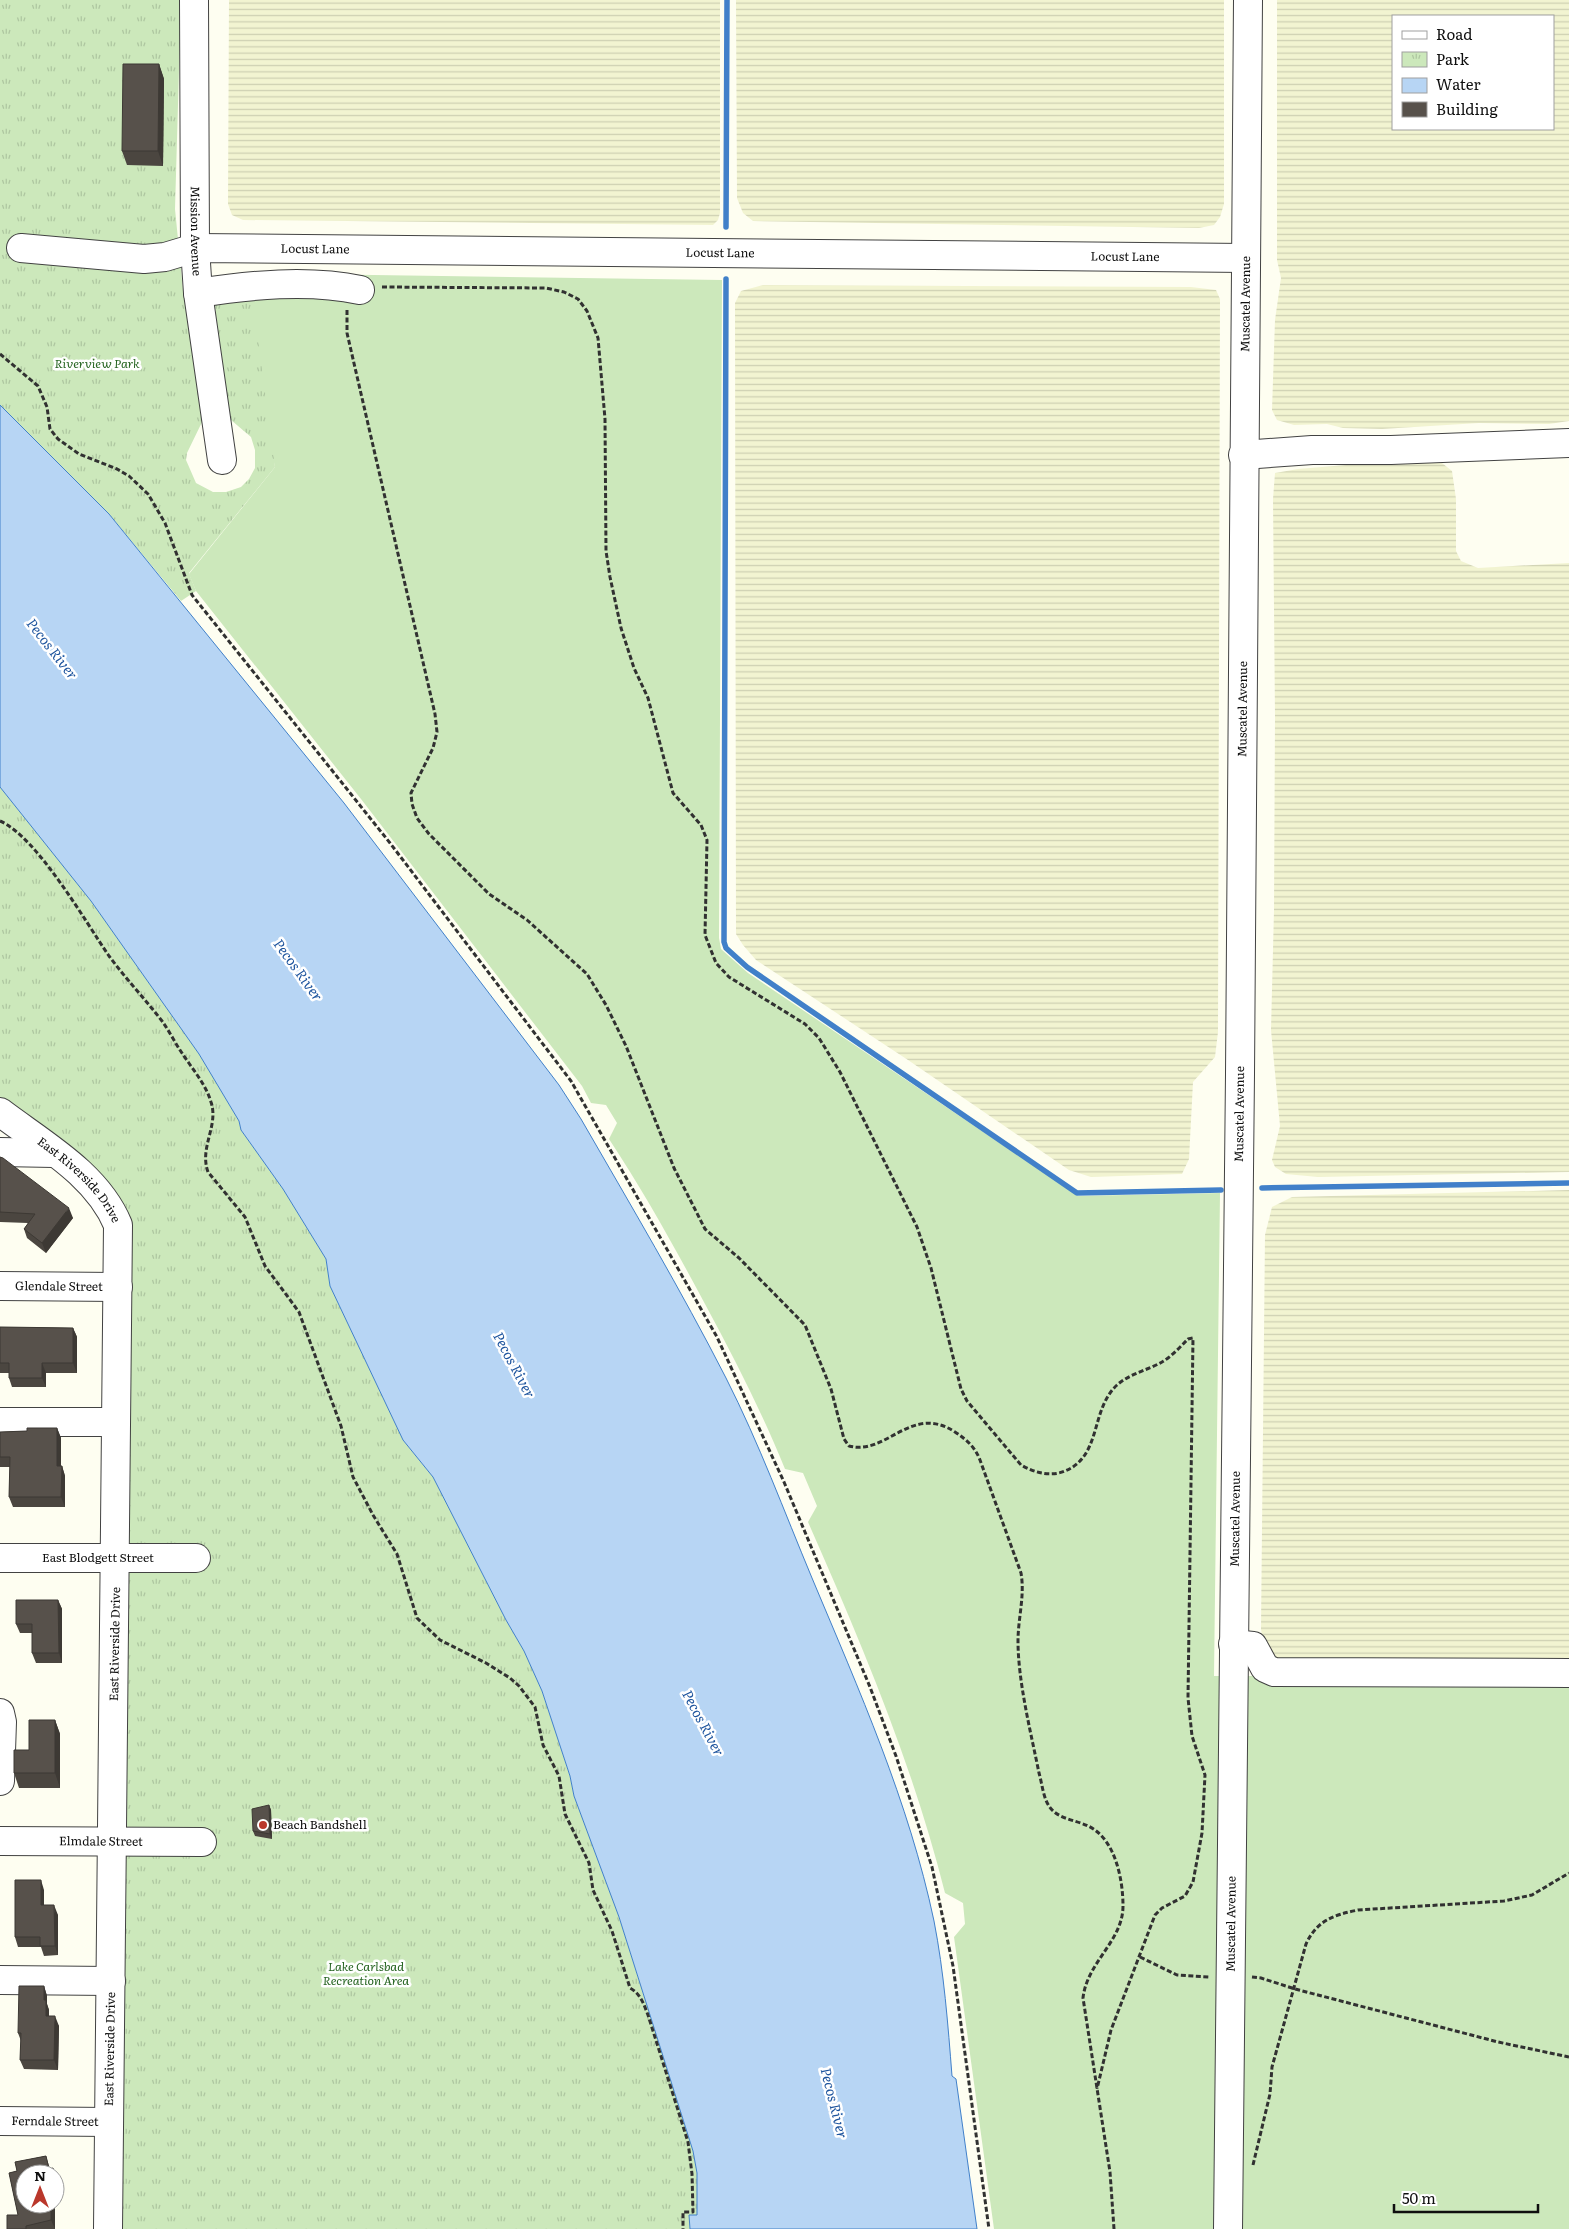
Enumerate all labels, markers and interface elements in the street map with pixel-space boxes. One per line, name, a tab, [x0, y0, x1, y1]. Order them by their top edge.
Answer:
legend	[1392, 15, 1554, 130]
text: Road	[1436, 22, 1472, 45]
text: Park	[1436, 47, 1470, 70]
text: Water	[1436, 72, 1481, 95]
text: Building	[1436, 97, 1498, 120]
street label: Mission Avenue	[187, 186, 207, 277]
street label: Locust Lane	[281, 239, 350, 257]
street label: Locust Lane	[685, 243, 755, 261]
street label: Locust Lane	[1090, 247, 1160, 265]
street label: Muscatel Avenue	[1235, 256, 1254, 352]
park label: Riverview Park	[54, 354, 140, 372]
water label: Pecos River	[23, 614, 83, 683]
street label: Muscatel Avenue	[1232, 661, 1251, 757]
water label: Pecos River	[269, 934, 328, 1005]
street label: Muscatel Avenue	[1229, 1066, 1248, 1162]
street label: East Riverside Drive	[34, 1132, 126, 1225]
street label: Glendale Street	[15, 1276, 103, 1295]
water label: Pecos River	[489, 1328, 541, 1402]
street label: Muscatel Avenue	[1225, 1471, 1244, 1567]
street label: East Blodgett Street	[42, 1548, 154, 1566]
street label: East Riverside Drive	[104, 1587, 124, 1701]
water label: Pecos River	[678, 1686, 730, 1760]
place label: Beach Bandshell	[273, 1815, 367, 1833]
marker: Beach Bandshell	[257, 1819, 269, 1831]
street label: Elmdale Street	[59, 1831, 143, 1850]
street label: Muscatel Avenue	[1221, 1876, 1240, 1972]
park label: Lake Carlsbad Recreation Area	[323, 1957, 409, 1989]
street label: East Riverside Drive	[99, 1992, 119, 2106]
water label: Pecos River	[817, 2065, 854, 2141]
street label: Ferndale Street	[11, 2111, 99, 2130]
north arrow	[15, 2164, 65, 2214]
text: N	[34, 2165, 46, 2185]
scale bar	[1394, 2182, 1538, 2214]
text: 50 m	[1402, 2186, 1436, 2209]

